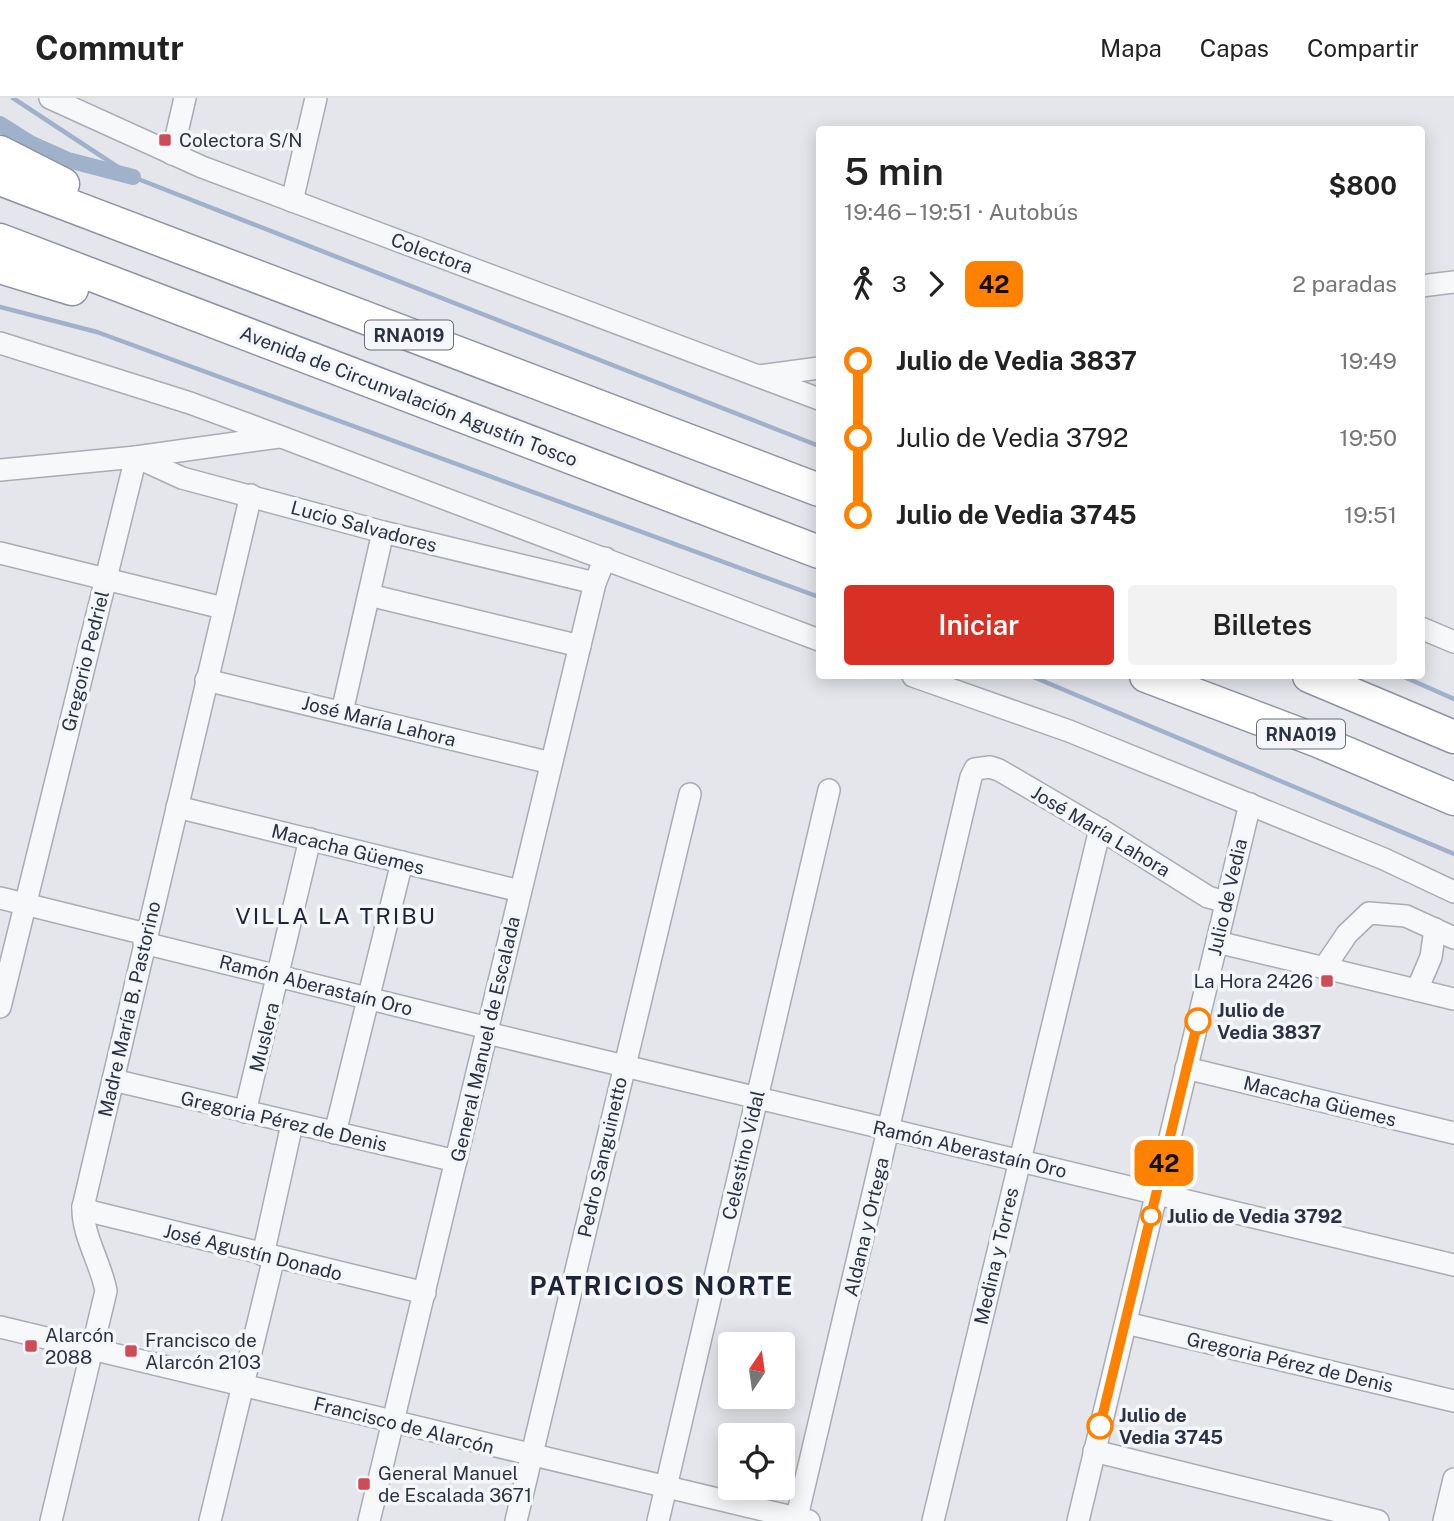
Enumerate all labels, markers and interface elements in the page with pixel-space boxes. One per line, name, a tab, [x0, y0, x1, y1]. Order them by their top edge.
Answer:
text: Commutr	[35, 29, 184, 67]
text: Mapa	[1100, 34, 1162, 62]
text: Capas	[1200, 34, 1269, 62]
text: Compartir	[1307, 34, 1419, 62]
place label: Colectora S/N	[179, 129, 303, 151]
marker: Colectora S/N	[157, 132, 173, 148]
text: 5 min	[844, 149, 944, 194]
text: $800	[1329, 170, 1397, 201]
text: 19:46 – 19:51 · Autobús	[844, 198, 1078, 225]
street label: Colectora	[388, 228, 476, 278]
icon: walk	[844, 265, 882, 303]
icon: forward	[917, 265, 955, 303]
text: 3	[892, 270, 907, 297]
text: 42	[979, 270, 1009, 298]
text: 2 paradas	[1292, 270, 1397, 297]
road number: RNA019	[365, 320, 453, 349]
street label: Avenida de Circunvalación Agustín Tosco	[237, 321, 581, 471]
text: Julio de Vedia 3837	[896, 345, 1137, 376]
text: 19:49	[1339, 347, 1397, 374]
text: Julio de Vedia 3792	[896, 422, 1128, 453]
text: 19:50	[1339, 424, 1397, 451]
street label: Lucio Salvadores	[289, 496, 439, 556]
text: Julio de Vedia 3745	[896, 499, 1137, 530]
text: 19:51	[1344, 501, 1397, 528]
button: Iniciar	[844, 585, 1114, 665]
button: Billetes	[1128, 585, 1397, 665]
street label: Gregorio Pedriel	[57, 588, 113, 734]
street label: José María Lahora	[300, 691, 458, 751]
road number: RNA019	[1257, 720, 1345, 748]
street label: José María Lahora	[1028, 781, 1174, 881]
street label: Macacha Güemes	[269, 819, 427, 879]
street label: Julio de Vedia	[1203, 836, 1251, 958]
street label: Madre María B. Pastorino	[93, 899, 165, 1119]
district label: VILLA LA TRIBU	[235, 902, 437, 929]
street label: General Manuel de Escalada	[446, 914, 524, 1164]
street label: Ramón Aberastaín Oro	[217, 950, 415, 1020]
place label: La Hora 2426	[1193, 970, 1313, 992]
marker: La Hora 2426	[1319, 973, 1335, 989]
place label: Julio de Vedia 3837	[1217, 999, 1322, 1043]
street label: Muslera	[245, 1000, 283, 1074]
marker: Julio de Vedia 3837	[1185, 1008, 1211, 1034]
street label: Macacha Güemes	[1241, 1071, 1399, 1131]
street label: Pedro Sanguinetto	[573, 1075, 631, 1239]
street label: Gregoria Pérez de Denis	[179, 1087, 389, 1155]
street label: Celestino Vidal	[717, 1088, 769, 1222]
street label: Ramón Aberastaín Oro	[871, 1116, 1069, 1182]
line badge: 42	[1132, 1140, 1196, 1186]
text: 42	[1149, 1149, 1179, 1177]
street label: Aldana y Ortega	[839, 1155, 893, 1299]
street label: Medina y Torres	[970, 1185, 1022, 1327]
place label: Julio de Vedia 3792	[1167, 1205, 1342, 1227]
marker: Julio de Vedia 3792	[1141, 1206, 1161, 1226]
street label: José Agustín Donado	[161, 1219, 345, 1285]
district label: PATRICIOS NORTE	[530, 1270, 794, 1301]
place label: Alarcón 2088	[45, 1324, 114, 1368]
street label: Gregoria Pérez de Denis	[1185, 1328, 1395, 1396]
place label: Francisco de Alarcón 2103	[145, 1329, 261, 1373]
north arrow	[718, 1332, 794, 1409]
map controls	[718, 1332, 795, 1500]
marker: Alarcón 2088	[23, 1338, 39, 1354]
marker: Francisco de Alarcón 2103	[123, 1343, 139, 1359]
street label: Francisco de Alarcón	[312, 1392, 496, 1458]
place label: Julio de Vedia 3745	[1119, 1404, 1223, 1448]
marker: Julio de Vedia 3745	[1087, 1413, 1113, 1439]
button: locate	[718, 1423, 795, 1500]
place label: General Manuel de Escalada 3671	[378, 1462, 532, 1506]
marker: General Manuel de Escalada 3671	[356, 1476, 372, 1492]

